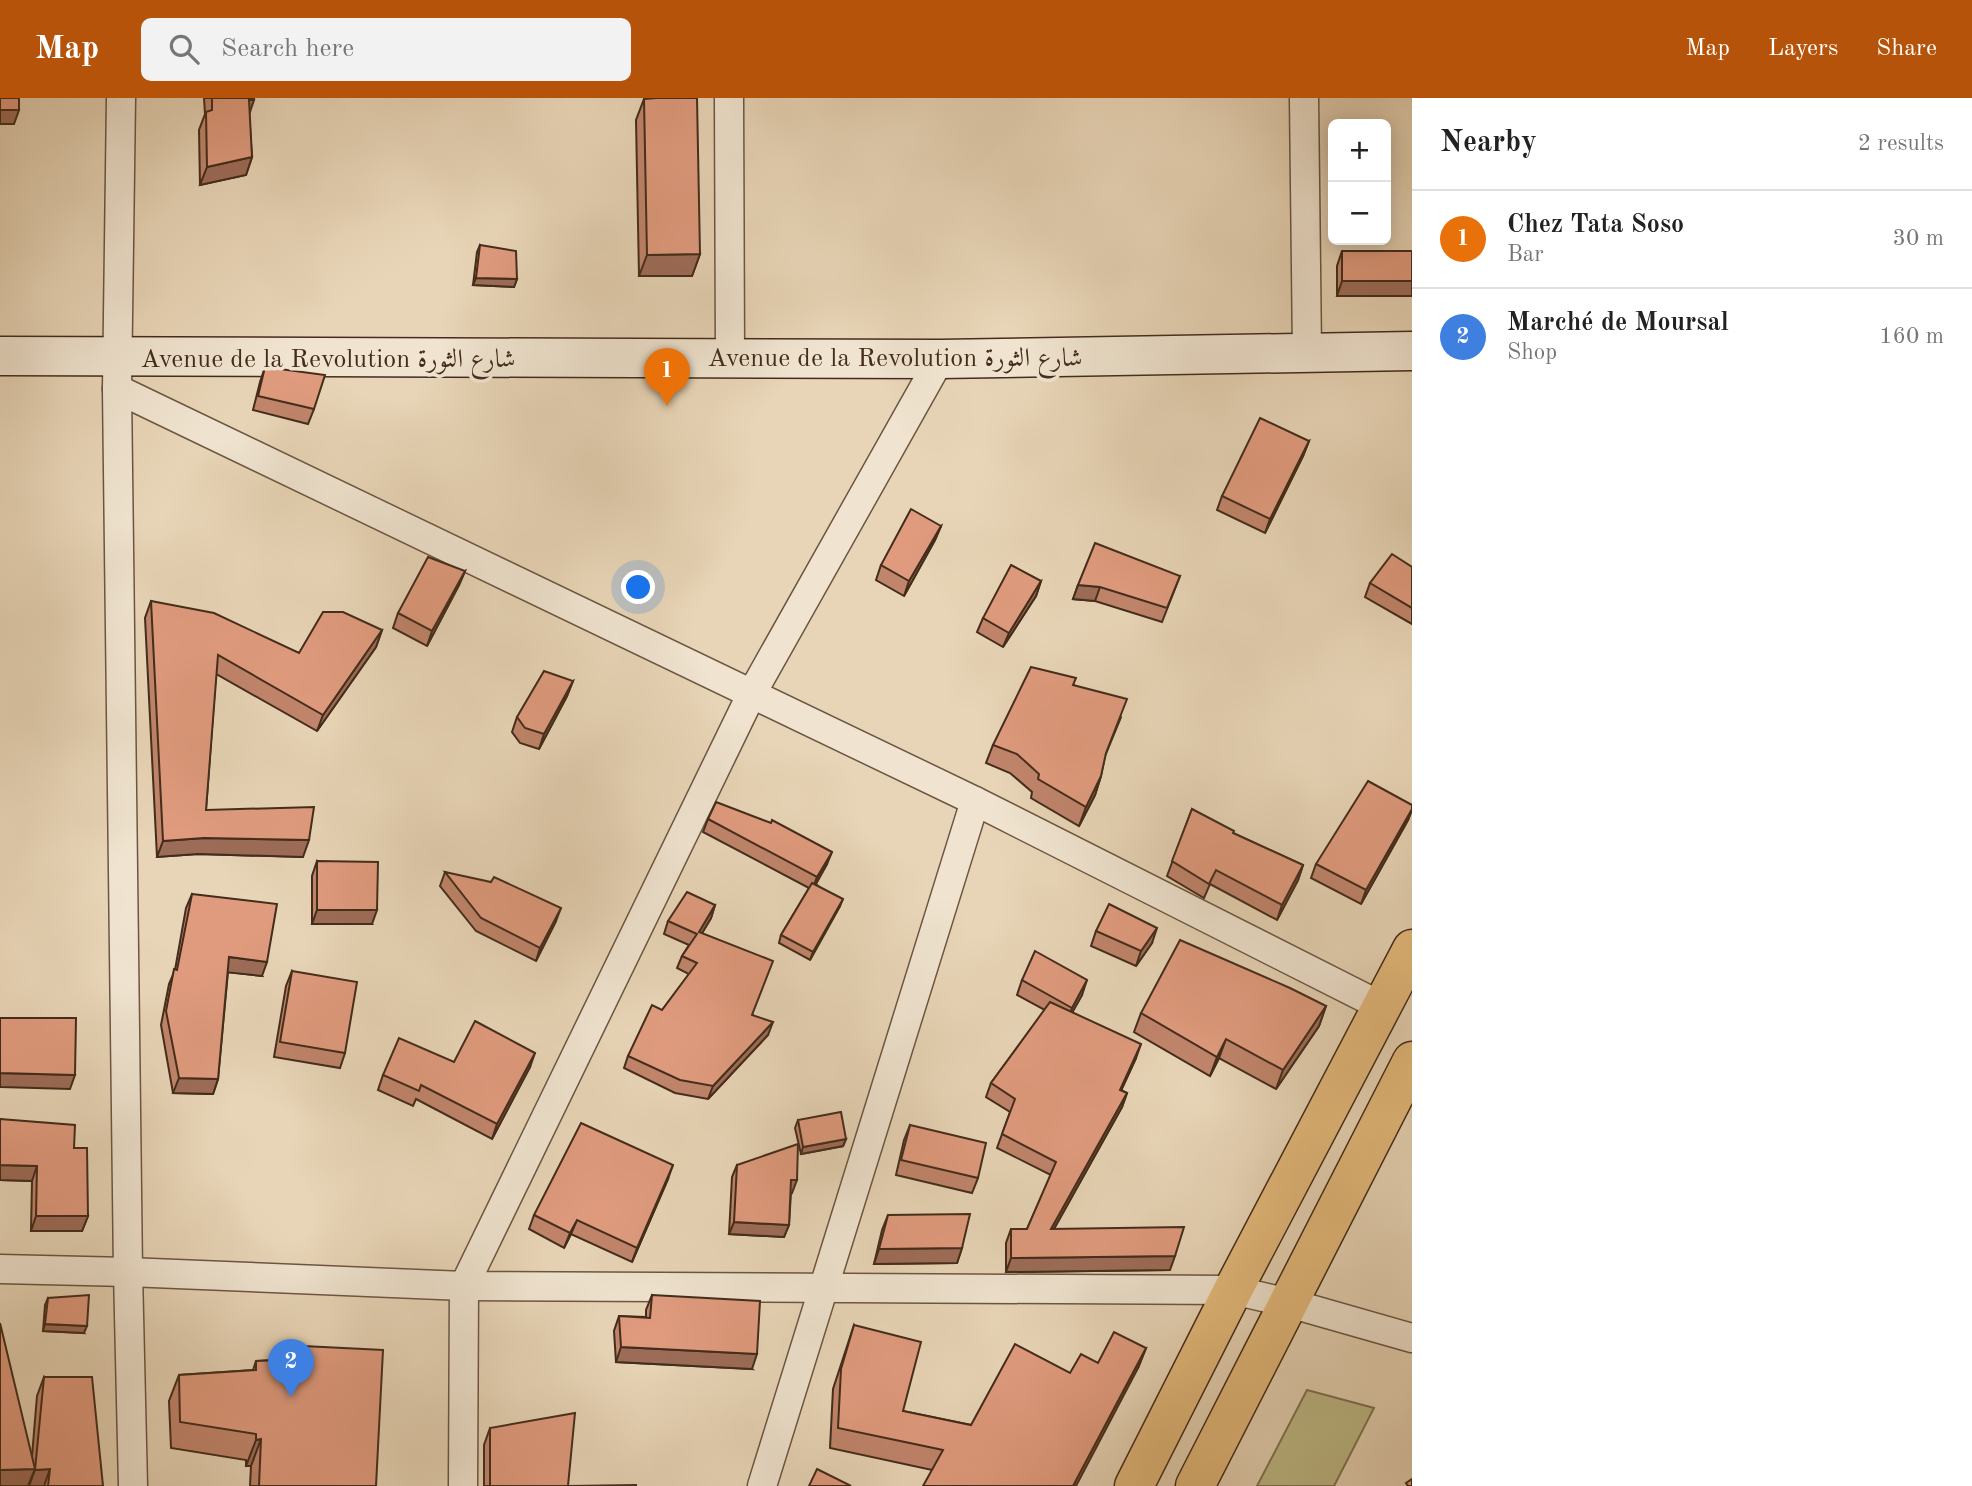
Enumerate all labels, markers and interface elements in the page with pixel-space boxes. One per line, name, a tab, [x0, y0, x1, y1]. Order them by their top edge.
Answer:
search box	[141, 18, 631, 81]
icon: search	[165, 30, 203, 68]
text: Map	[35, 33, 99, 66]
text: Search here	[221, 36, 354, 62]
text: Map	[1686, 37, 1730, 61]
text: Layers	[1768, 37, 1838, 61]
text: Share	[1876, 37, 1937, 61]
map controls	[1328, 119, 1391, 245]
button: +	[1328, 119, 1391, 182]
text: Nearby	[1440, 128, 1537, 158]
text: 2 results	[1858, 132, 1944, 155]
button: −	[1328, 182, 1391, 245]
text: Chez Tata Soso	[1507, 212, 1684, 238]
text: 1	[1456, 227, 1470, 250]
text: 30 m	[1893, 227, 1944, 250]
text: Bar	[1507, 243, 1544, 266]
text: Marché de Moursal	[1507, 310, 1729, 336]
text: 2	[1456, 325, 1470, 348]
text: 160 m	[1879, 325, 1944, 348]
text: Shop	[1507, 341, 1557, 364]
street label: Avenue de la Revolution شارع الثورة	[708, 346, 1082, 379]
street label: Avenue de la Revolution شارع الثورة	[141, 347, 515, 380]
pin: 1	[644, 348, 690, 406]
your location	[621, 570, 655, 604]
pin: 2	[268, 1339, 314, 1397]

